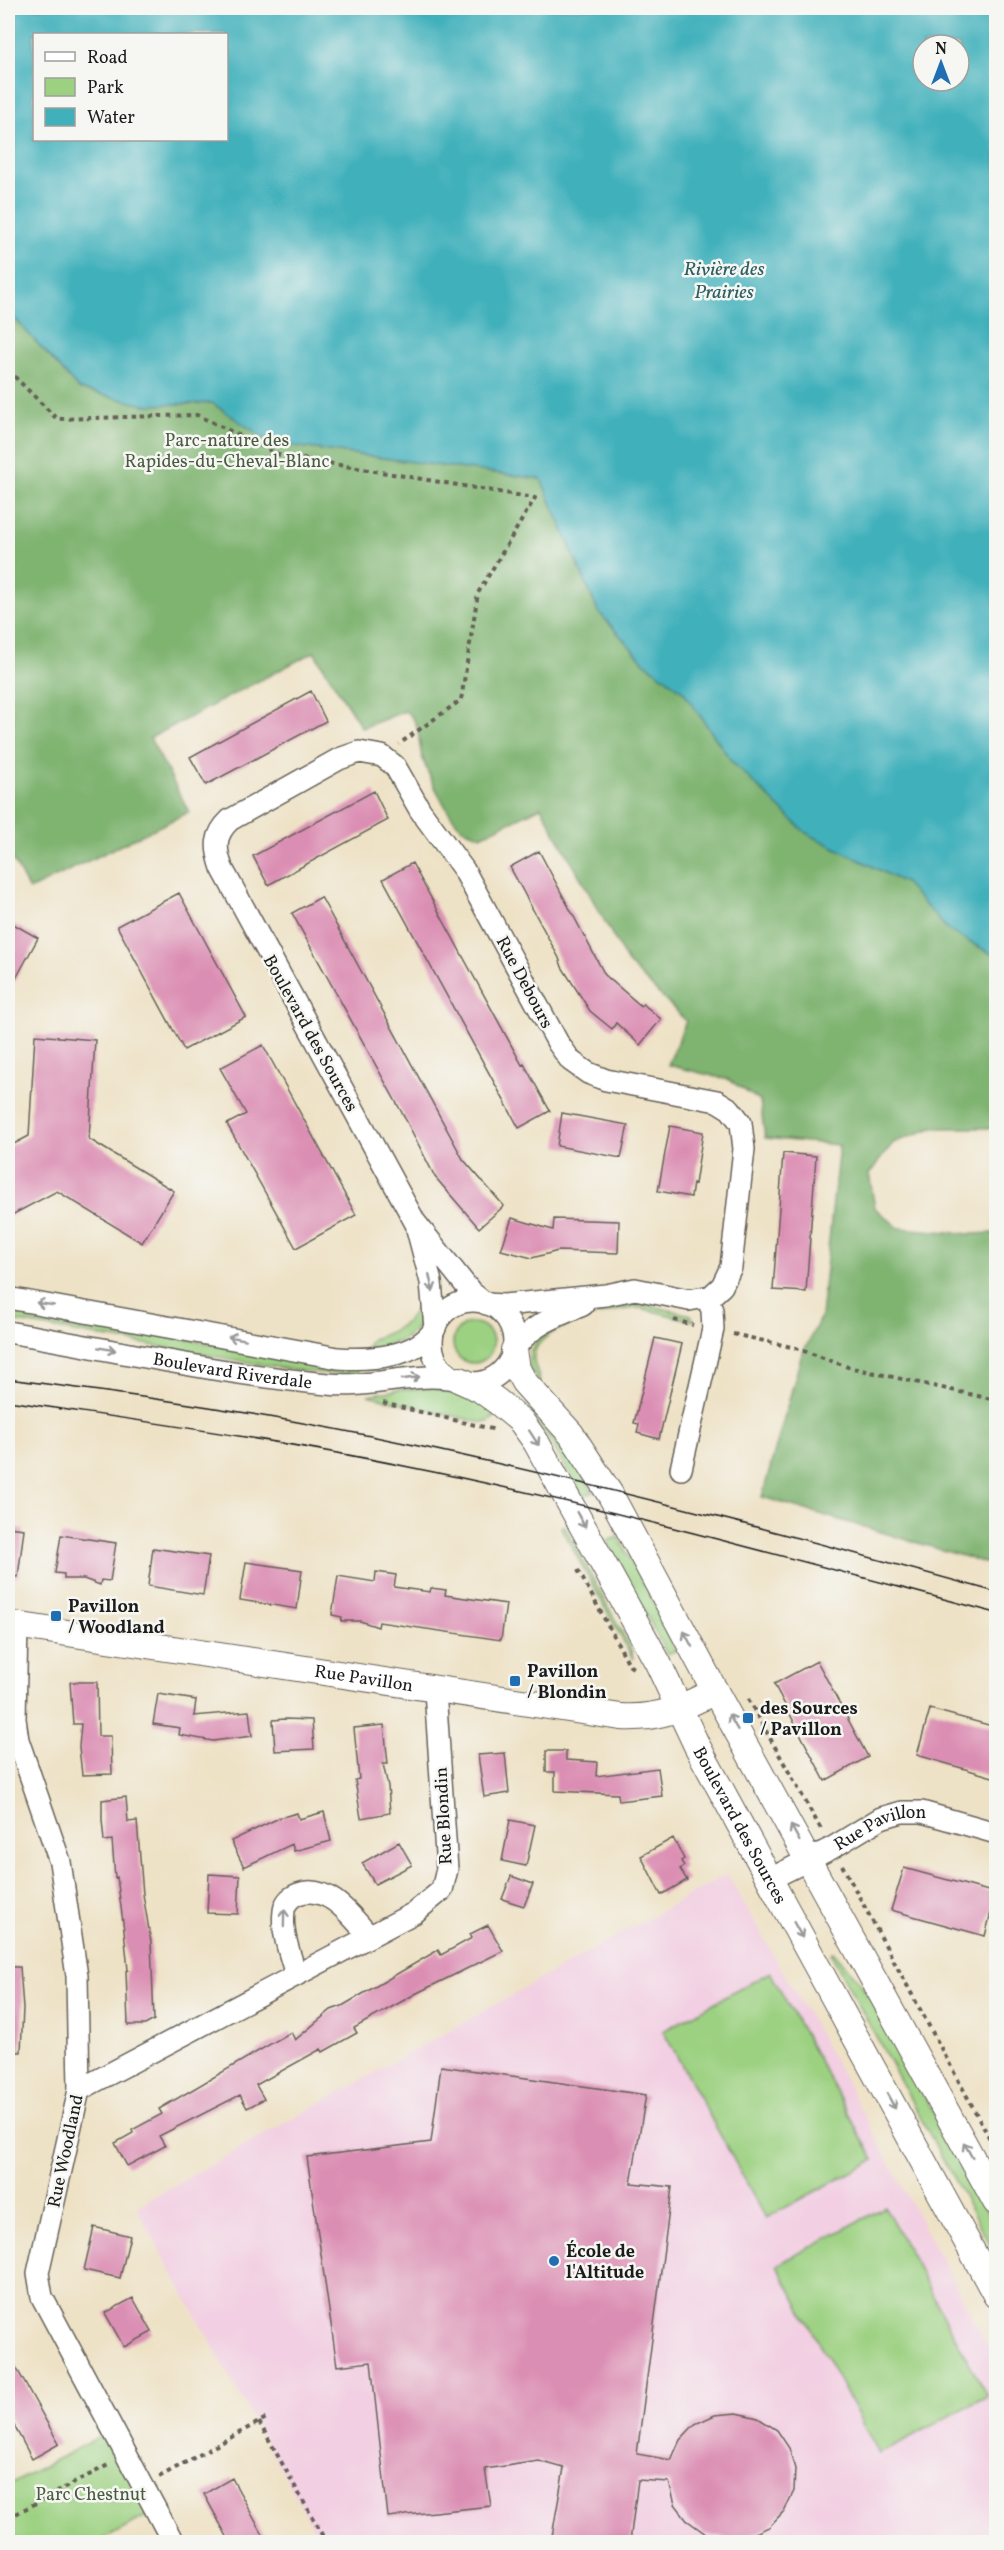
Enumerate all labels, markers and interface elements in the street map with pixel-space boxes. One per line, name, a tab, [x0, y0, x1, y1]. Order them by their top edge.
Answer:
legend	[33, 33, 228, 141]
north arrow	[911, 33, 971, 93]
text: N	[935, 39, 947, 61]
text: Road	[87, 46, 128, 71]
text: Park	[87, 76, 124, 101]
text: Water	[87, 106, 135, 131]
water label: Rivière des Prairies	[683, 256, 765, 307]
park label: Parc-nature des Rapides-du-Cheval-Blanc	[124, 429, 330, 475]
street label: Rue Debours	[489, 932, 558, 1033]
street label: Boulevard des Sources	[256, 951, 363, 1117]
one-way arrow	[425, 1273, 437, 1292]
one-way arrow	[36, 1298, 56, 1309]
one-way arrow	[228, 1332, 248, 1343]
one-way arrow	[96, 1344, 116, 1355]
street label: Boulevard Riverdale	[151, 1348, 313, 1396]
one-way arrow	[401, 1372, 421, 1383]
one-way arrow	[528, 1429, 540, 1446]
one-way arrow	[575, 1511, 587, 1528]
place label: Pavillon / Woodland	[68, 1595, 165, 1641]
marker: Pavillon / Woodland	[49, 1609, 63, 1623]
one-way arrow	[682, 1630, 693, 1648]
street label: Rue Pavillon	[313, 1660, 415, 1699]
place label: Pavillon / Blondin	[527, 1660, 607, 1706]
marker: Pavillon / Blondin	[508, 1674, 522, 1688]
place label: des Sources / Pavillon	[760, 1697, 858, 1743]
marker: des Sources / Pavillon	[741, 1711, 755, 1725]
one-way arrow	[726, 1714, 738, 1731]
street label: Boulevard des Sources	[686, 1743, 792, 1909]
street label: Rue Blondin	[429, 1766, 460, 1865]
street label: Rue Pavillon	[830, 1801, 926, 1858]
one-way arrow	[789, 1825, 800, 1843]
one-way arrow	[279, 1908, 290, 1928]
one-way arrow	[792, 1921, 804, 1938]
street label: Rue Woodland	[42, 2092, 91, 2210]
one-way arrow	[885, 2092, 897, 2109]
one-way arrow	[962, 2142, 973, 2160]
place label: École de l'Altitude	[566, 2240, 644, 2286]
marker: École de l'Altitude	[547, 2254, 561, 2268]
park label: Parc Chestnut	[36, 2483, 146, 2508]

